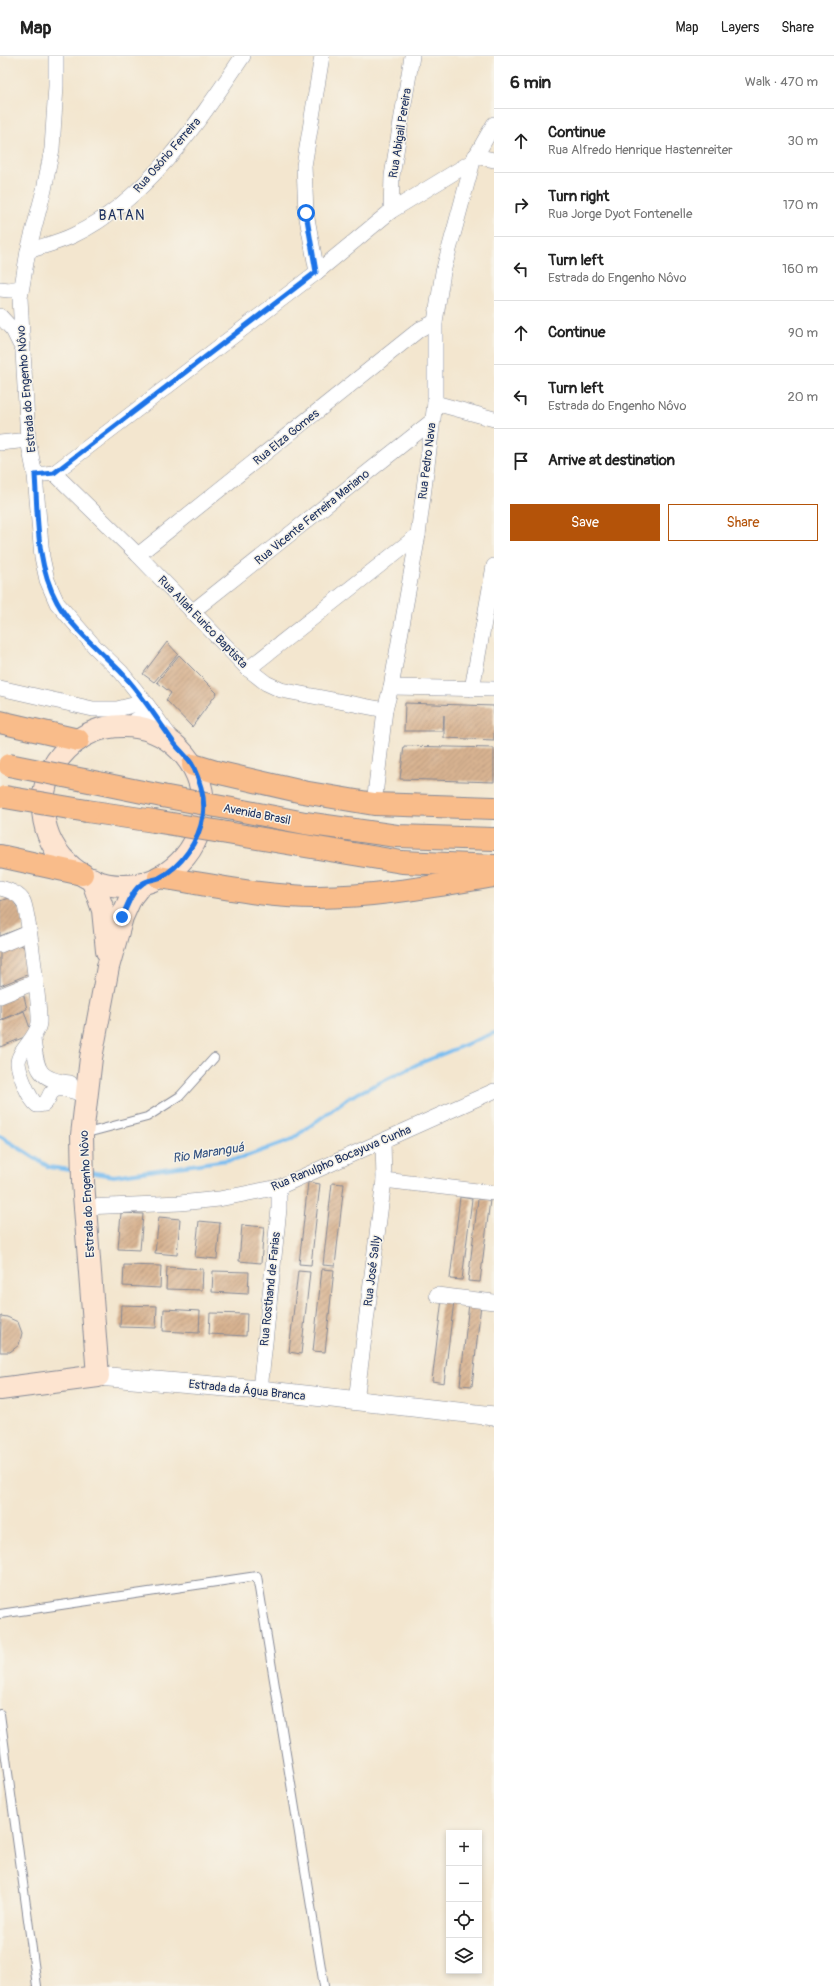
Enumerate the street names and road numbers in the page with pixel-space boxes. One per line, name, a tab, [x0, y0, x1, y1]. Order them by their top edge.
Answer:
street label: Rua Abigail Pereira	[386, 87, 415, 179]
street label: Rua Osório Ferreira	[130, 114, 205, 196]
street label: Estrada do Engenho Nôvo	[13, 324, 40, 453]
street label: Rua Elza Gomes	[250, 406, 323, 469]
street label: Rua Pedro Nava	[415, 421, 440, 500]
street label: Rua Vicente Ferreira Mariano	[252, 466, 373, 568]
street label: Rua Allah Eurico Baptista	[154, 573, 251, 672]
street label: Avenida Brasil	[222, 801, 292, 828]
street label: Rua Ranulpho Bocayuva Cunha	[269, 1122, 414, 1195]
street label: Estrada do Engenho Nôvo	[77, 1129, 98, 1258]
street label: Rua Rosthand de Farias	[257, 1231, 284, 1347]
street label: Rua José Sally	[361, 1235, 384, 1307]
street label: Estrada da Água Branca	[188, 1376, 307, 1404]

